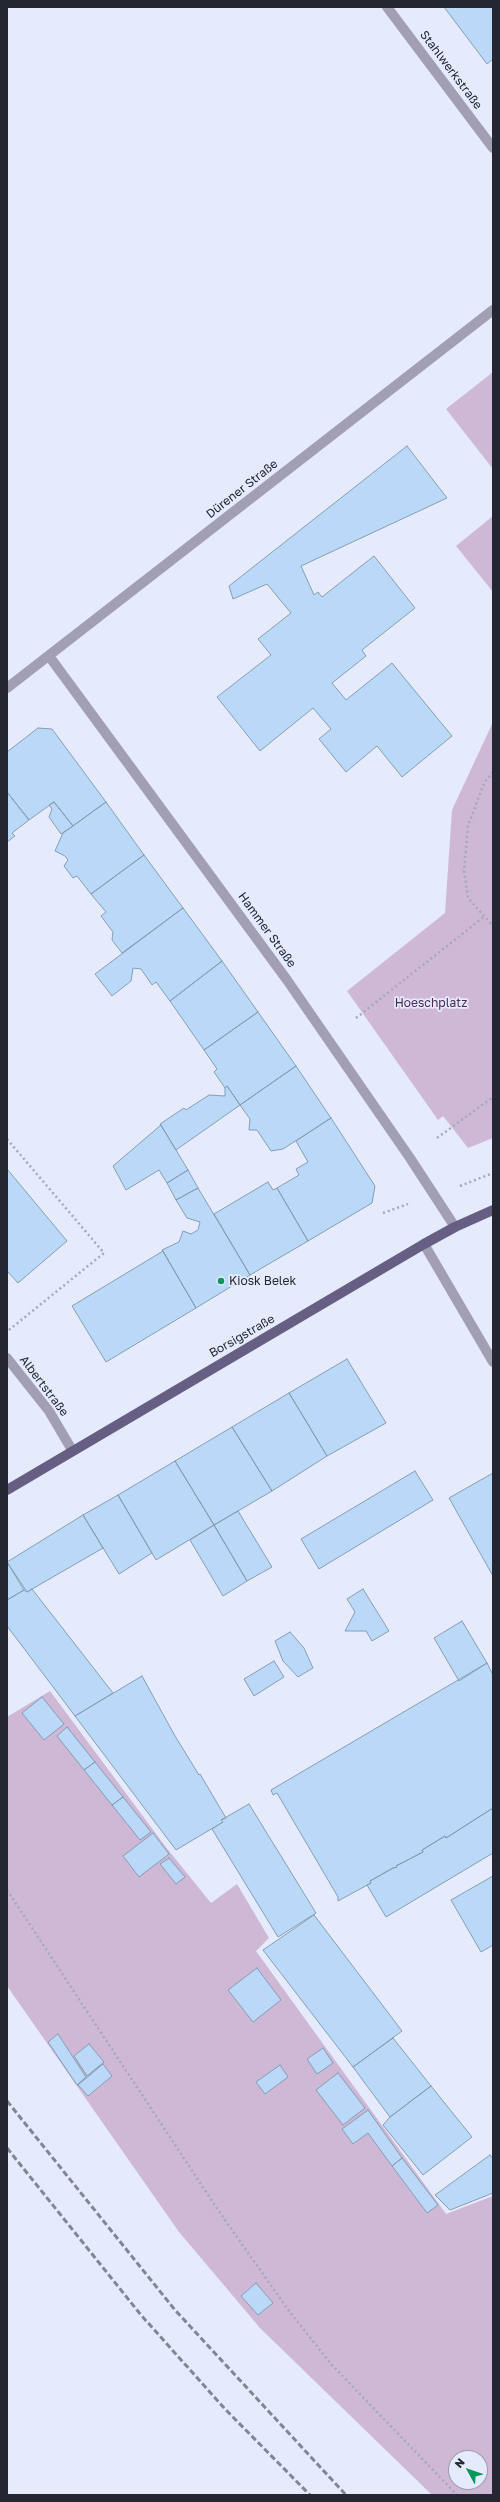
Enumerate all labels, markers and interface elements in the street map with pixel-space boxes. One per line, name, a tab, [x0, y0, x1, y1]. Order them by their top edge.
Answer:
street label: Stahlwerkstraße	[417, 28, 485, 112]
street label: Dürener Straße	[203, 457, 281, 521]
street label: Hammer Straße	[235, 890, 299, 970]
park label: Hoeschplatz	[395, 996, 467, 1010]
place label: Kiosk Belek	[229, 1274, 296, 1288]
marker: Kiosk Belek	[216, 1276, 226, 1286]
street label: Borsigstraße	[207, 1311, 277, 1361]
street label: Albertstraße	[17, 1353, 71, 1419]
north arrow	[448, 2450, 488, 2490]
text: N	[452, 2455, 467, 2470]

